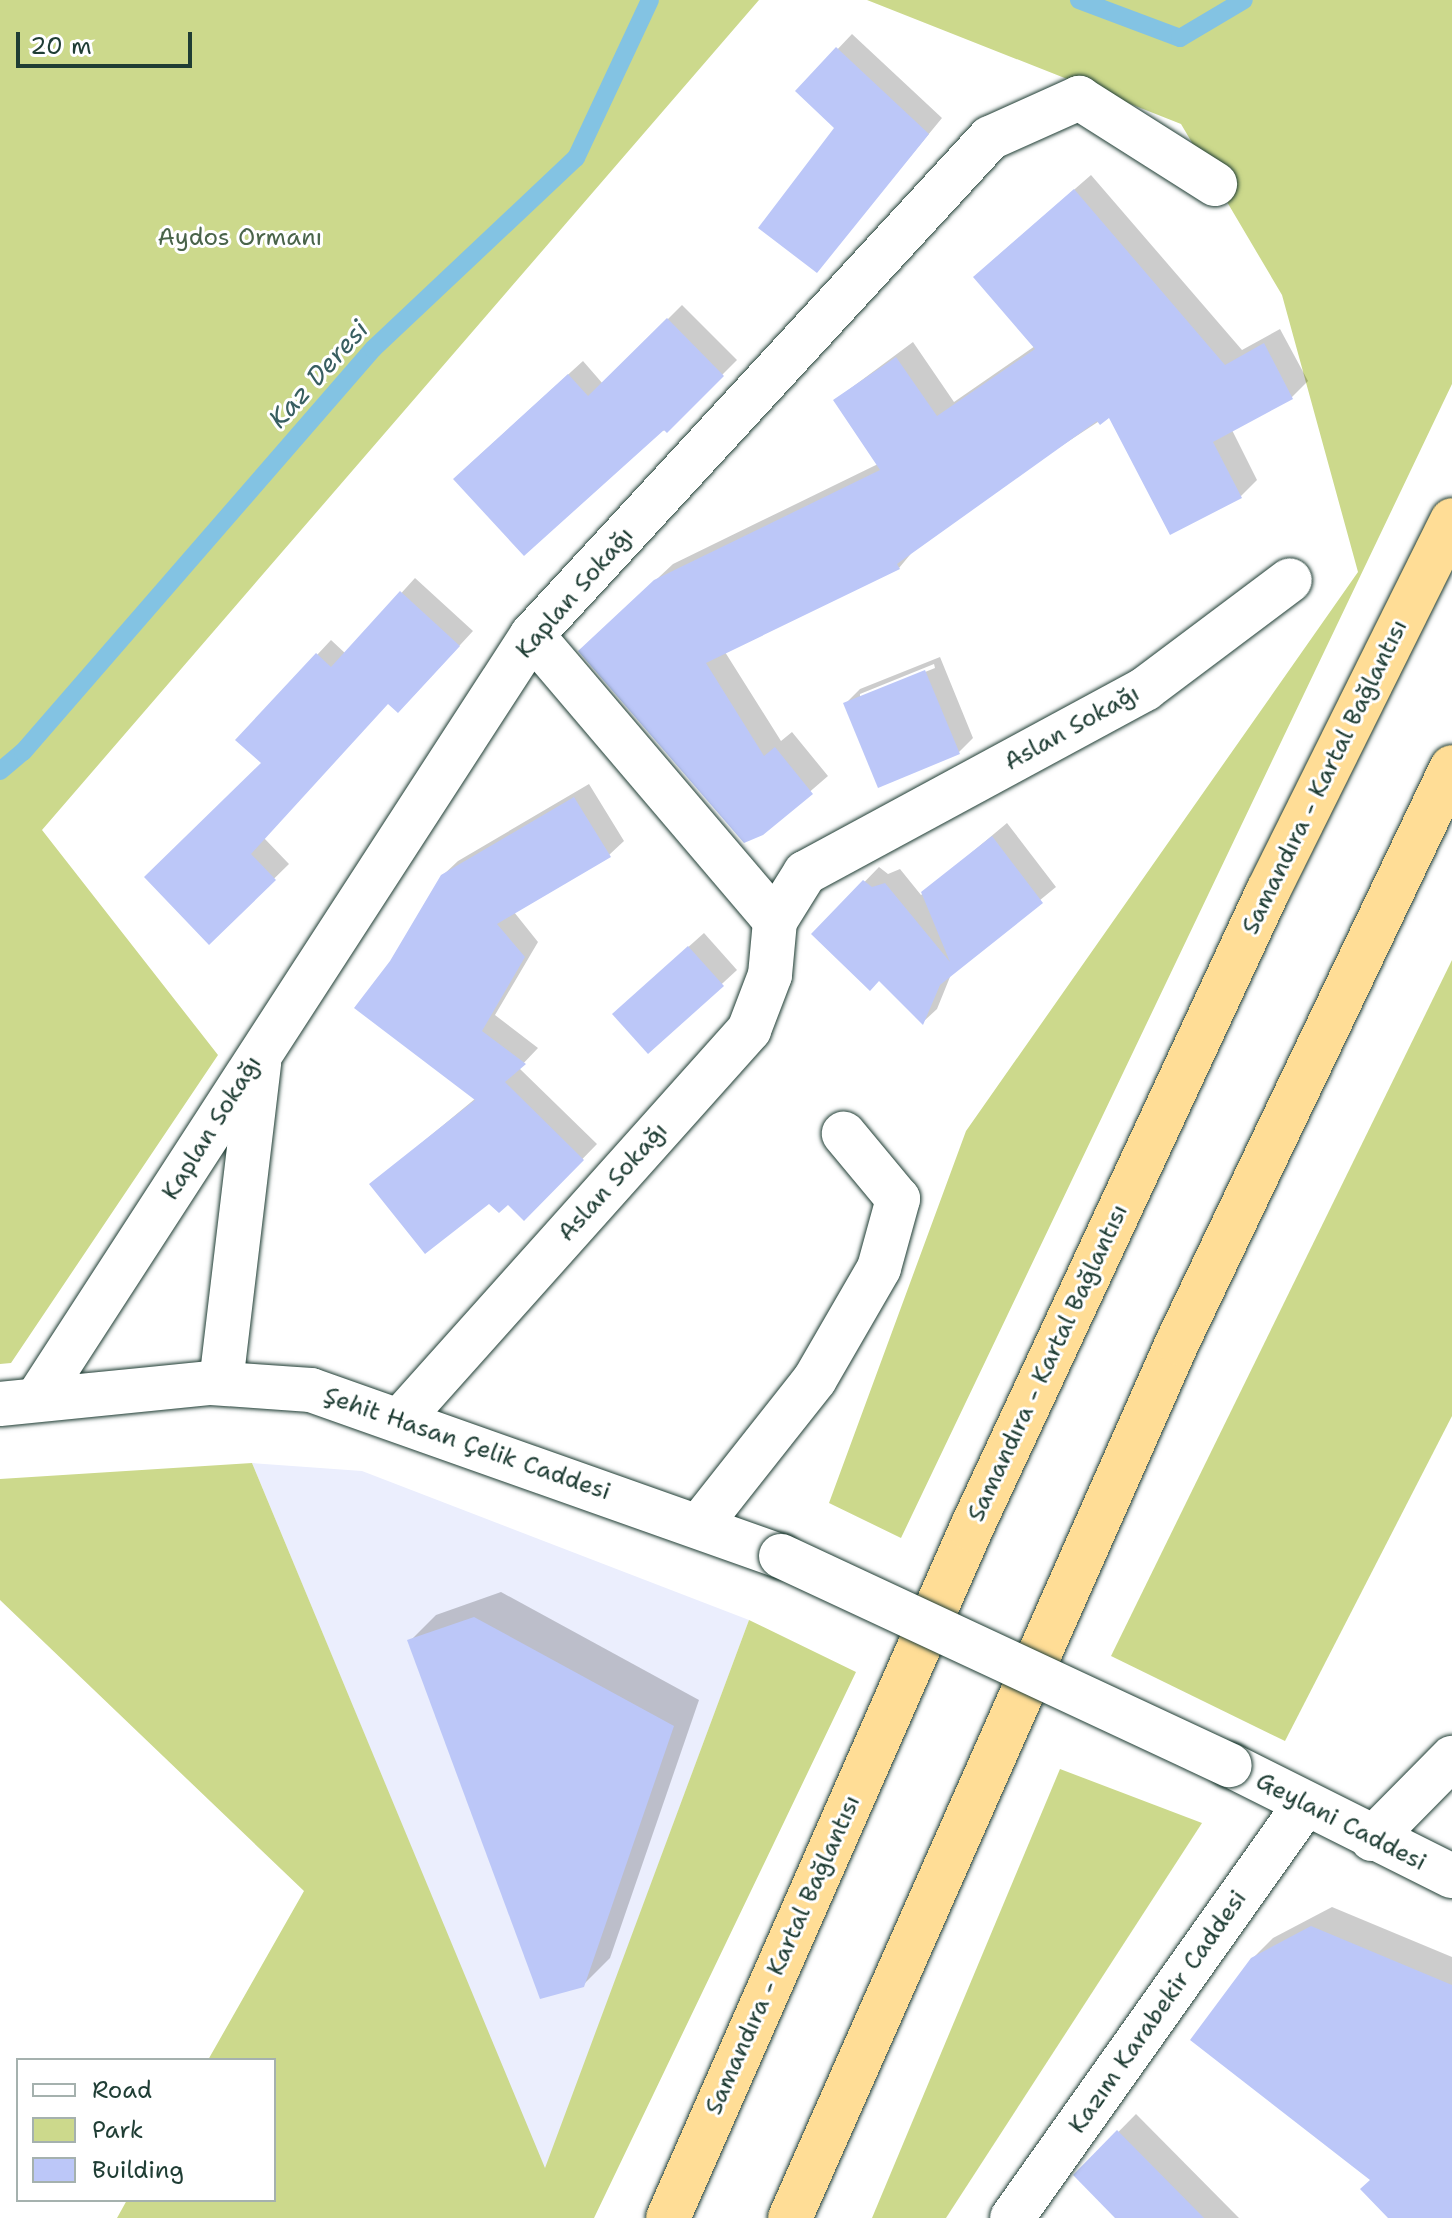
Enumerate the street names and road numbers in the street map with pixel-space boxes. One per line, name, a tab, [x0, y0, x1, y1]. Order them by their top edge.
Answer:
street label: Kaplan Sokağı	[510, 521, 640, 665]
street label: Samandıra - Kartal Bağlantısı	[1236, 615, 1414, 939]
street label: Aslan Sokağı	[999, 679, 1145, 777]
street label: Kaplan Sokağı	[156, 1051, 268, 1205]
street label: Aslan Sokağı	[552, 1117, 674, 1247]
street label: Samandıra - Kartal Bağlantısı	[962, 1200, 1134, 1526]
street label: Şehit Hasan Çelik Caddesi	[320, 1381, 614, 1507]
street label: Geylani Caddesi	[1251, 1767, 1431, 1877]
street label: Samandıra - Kartal Bağlantısı	[699, 1791, 867, 2119]
street label: Kazım Karabekir Caddesi	[1063, 1885, 1253, 2139]

